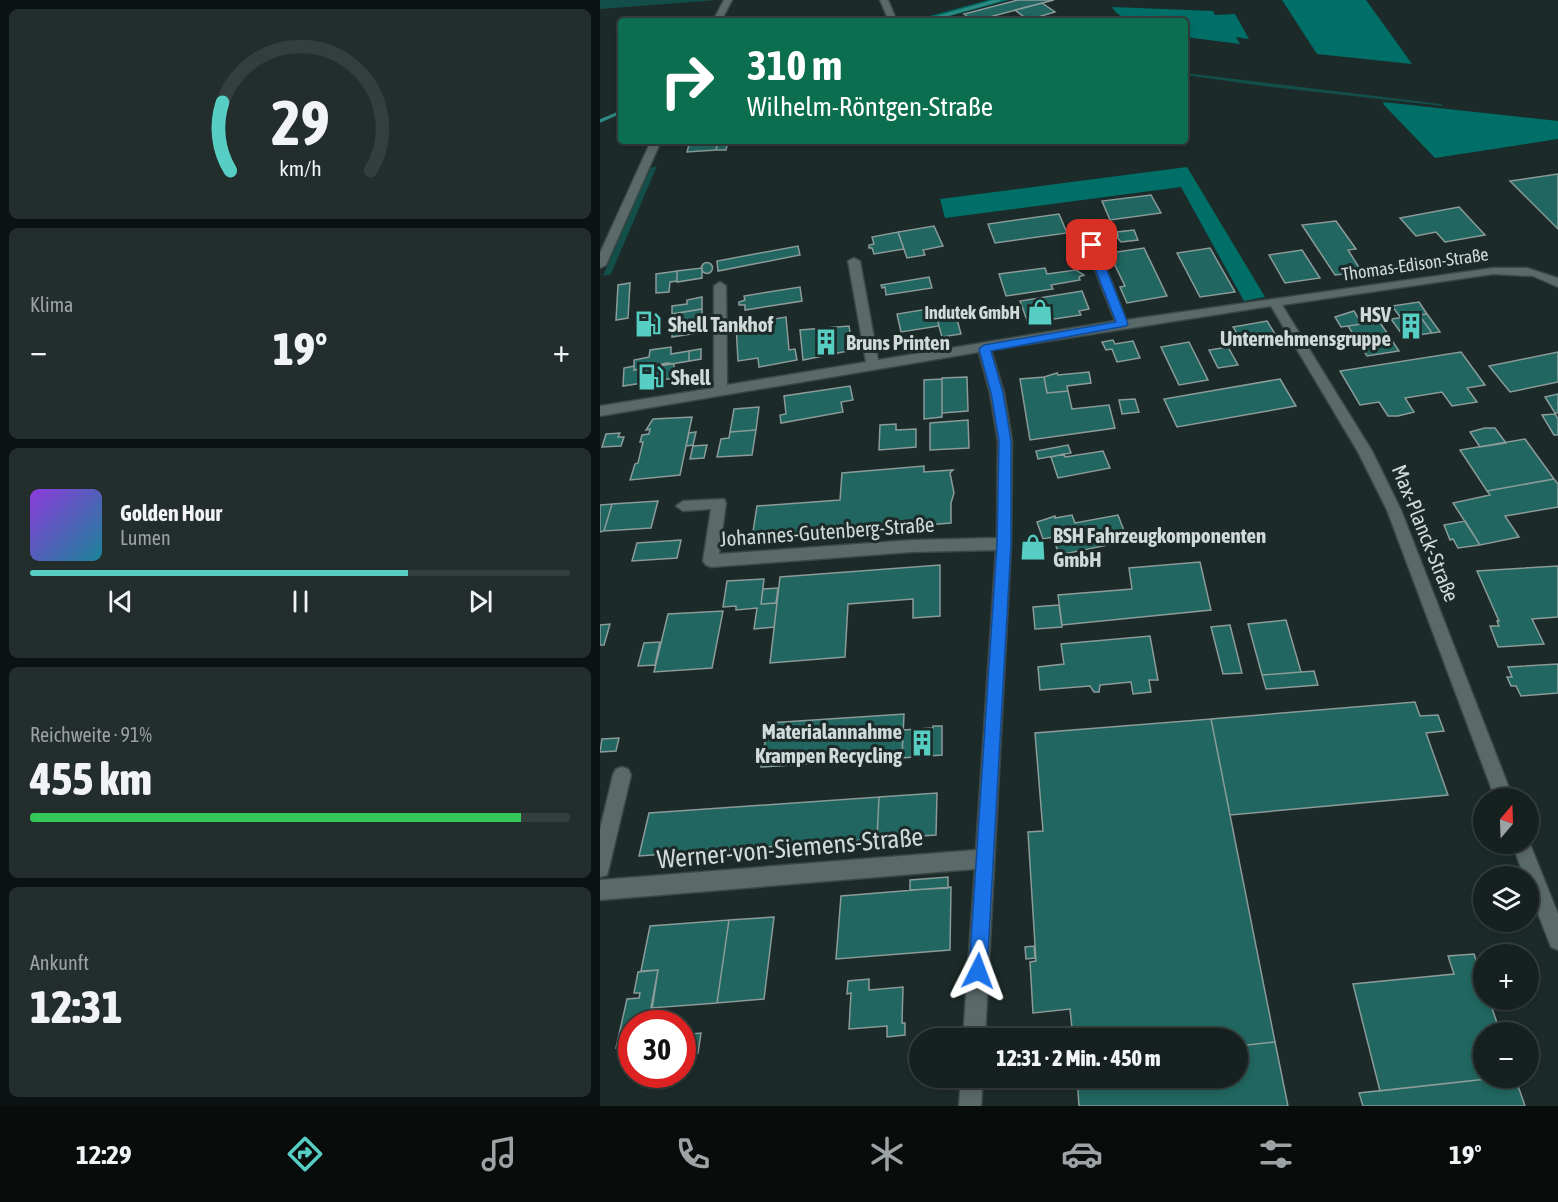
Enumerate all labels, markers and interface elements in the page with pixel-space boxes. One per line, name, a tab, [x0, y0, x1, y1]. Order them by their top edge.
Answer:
text: 310 m	[747, 41, 842, 89]
icon: right	[648, 42, 726, 120]
text: 29	[271, 87, 329, 158]
text: Wilhelm-Röntgen-Straße	[747, 91, 993, 122]
text: km/h	[279, 157, 321, 182]
pin	[1066, 219, 1117, 270]
icon: arrive	[1075, 228, 1108, 261]
street label: Thomas-Edison-Straße	[1340, 243, 1490, 285]
text: Klima	[30, 293, 73, 316]
shop icon: Indutek GmbH	[1025, 297, 1055, 327]
place label: Indutek GmbH	[924, 302, 1020, 323]
place label: HSV Unternehmensgruppe	[1220, 302, 1392, 350]
fuel station icon: Shell Tankhof	[633, 309, 663, 339]
building icon: HSV Unternehmensgruppe	[1396, 311, 1426, 341]
place label: Shell Tankhof	[668, 312, 774, 336]
text: 19°	[273, 323, 327, 375]
building icon: Bruns Printen	[811, 327, 841, 357]
place label: Bruns Printen	[846, 330, 950, 354]
text: −	[30, 331, 47, 369]
text: +	[553, 331, 570, 369]
fuel station icon: Shell	[636, 362, 666, 392]
place label: Shell	[671, 365, 711, 389]
street label: Max-Planck-Straße	[1388, 461, 1464, 605]
text: Golden Hour	[120, 500, 222, 526]
street label: Johannes-Gutenberg-Straße	[719, 512, 935, 550]
place label: BSH Fahrzeugkomponenten GmbH	[1053, 523, 1266, 571]
text: Lumen	[120, 526, 171, 549]
shop icon: BSH Fahrzeugkomponenten GmbH	[1018, 532, 1048, 562]
icon: previous	[104, 585, 137, 618]
icon: pause	[284, 585, 317, 618]
icon: next	[464, 585, 497, 618]
place label: Materialannahme Krampen Recycling	[755, 719, 903, 767]
text: Reichweite · 91%	[30, 723, 152, 746]
building icon: Materialannahme Krampen Recycling	[907, 728, 937, 758]
text: 455 km	[30, 753, 152, 805]
north arrow	[1473, 788, 1539, 854]
map controls	[1473, 788, 1539, 1088]
street label: Werner-von-Siemens-Straße	[656, 821, 924, 875]
button: layers	[1473, 866, 1539, 932]
position arrow	[946, 939, 1010, 1003]
button: +	[1473, 944, 1539, 1010]
text: Ankunft	[30, 951, 89, 974]
text: 12:31	[30, 981, 123, 1033]
speed limit sign: 30	[618, 1010, 696, 1088]
button: −	[1473, 1022, 1539, 1088]
text: 12:31 · 2 Min. · 450 m	[996, 1045, 1161, 1071]
icon: directions	[284, 1133, 326, 1175]
icon: music	[478, 1133, 520, 1175]
icon: phone	[672, 1133, 714, 1175]
icon: climate	[866, 1133, 908, 1175]
icon: car	[1061, 1133, 1103, 1175]
icon: filters	[1255, 1133, 1297, 1175]
text: 12:29	[76, 1139, 132, 1170]
text: 19°	[1449, 1139, 1482, 1170]

